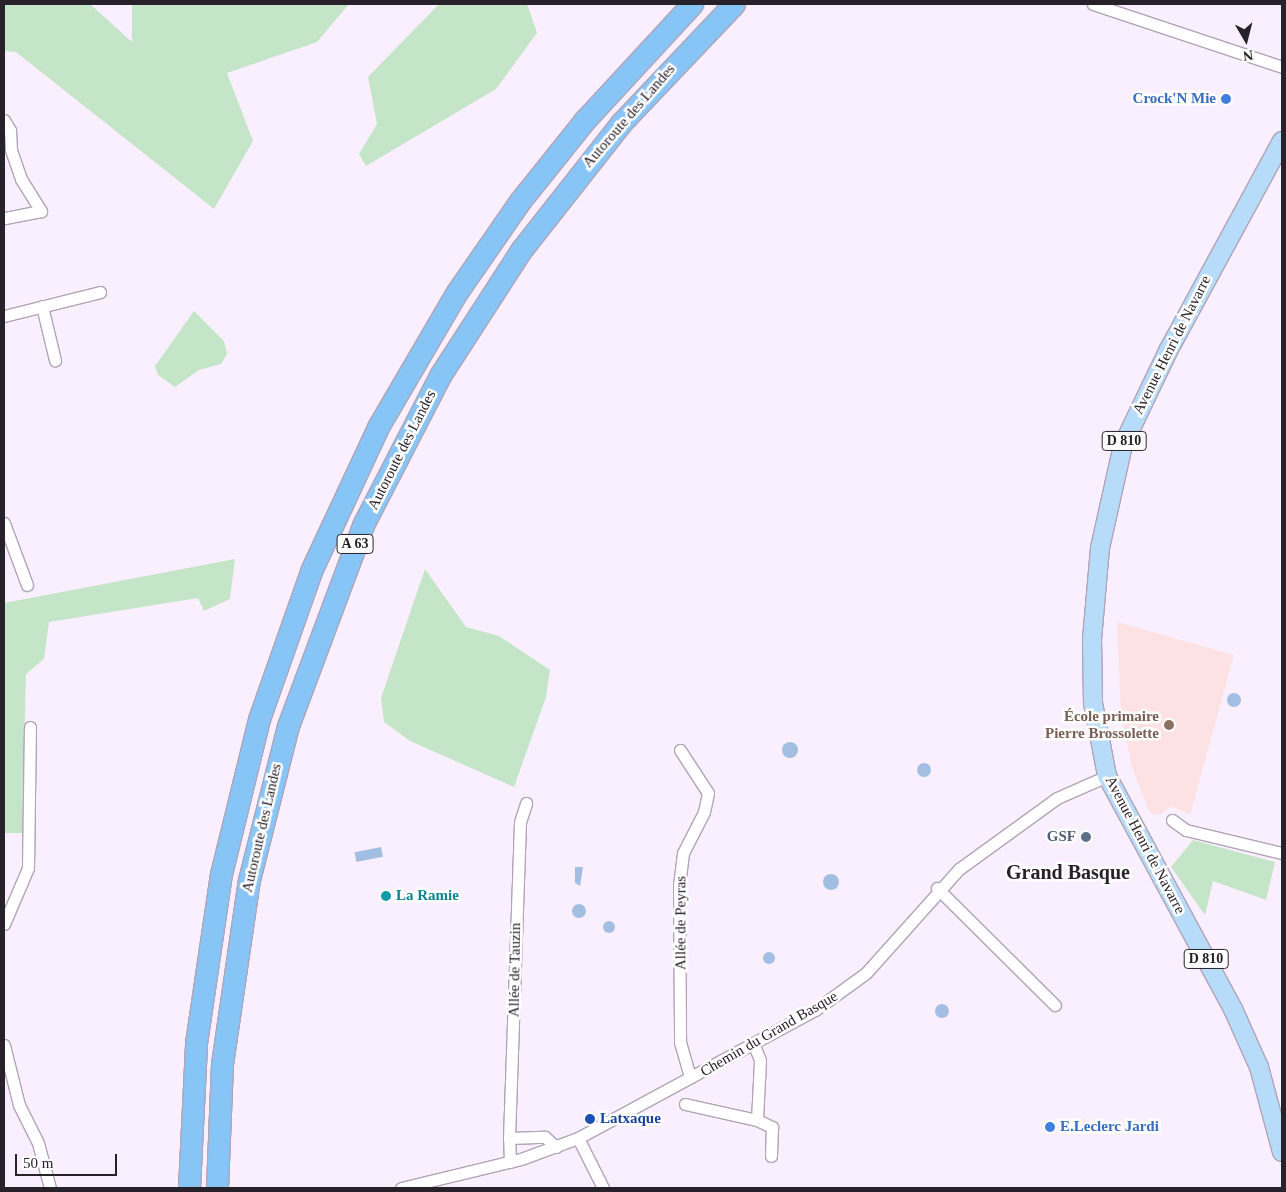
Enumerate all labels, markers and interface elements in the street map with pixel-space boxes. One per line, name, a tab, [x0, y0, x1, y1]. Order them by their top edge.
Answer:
north arrow	[1221, 15, 1271, 65]
text: N	[1242, 47, 1254, 63]
street label: Autoroute des Landes	[579, 60, 679, 172]
place label: Crock'N Mie	[1133, 90, 1216, 108]
marker: Crock'N Mie	[1220, 93, 1232, 105]
street label: Avenue Henri de Navarre	[1129, 273, 1215, 417]
street label: Autoroute des Landes	[364, 387, 440, 513]
road number: D 810	[1102, 430, 1146, 452]
road number: A 63	[335, 532, 375, 556]
place label: École primaire Pierre Brossolette	[1045, 707, 1159, 742]
marker: École primaire Pierre Brossolette	[1163, 719, 1175, 731]
street label: Autoroute des Landes	[238, 762, 286, 894]
street label: Avenue Henri de Navarre	[1101, 773, 1189, 917]
place label: GSF	[1047, 828, 1076, 846]
marker: GSF	[1080, 831, 1092, 843]
district label: Grand Basque	[1006, 860, 1130, 884]
street label: Allée de Peyras	[672, 876, 690, 970]
place label: La Ramie	[396, 887, 459, 905]
marker: La Ramie	[380, 890, 392, 902]
street label: Allée de Tauzin	[505, 922, 525, 1018]
road number: D 810	[1184, 948, 1228, 971]
street label: Chemin du Grand Basque	[697, 987, 841, 1081]
place label: Latxaque	[600, 1110, 661, 1128]
marker: Latxaque	[584, 1113, 596, 1125]
place label: E.Leclerc Jardi	[1060, 1118, 1159, 1136]
marker: E.Leclerc Jardi	[1044, 1121, 1056, 1133]
scale bar	[18, 1144, 120, 1176]
text: 50 m	[23, 1155, 53, 1171]

